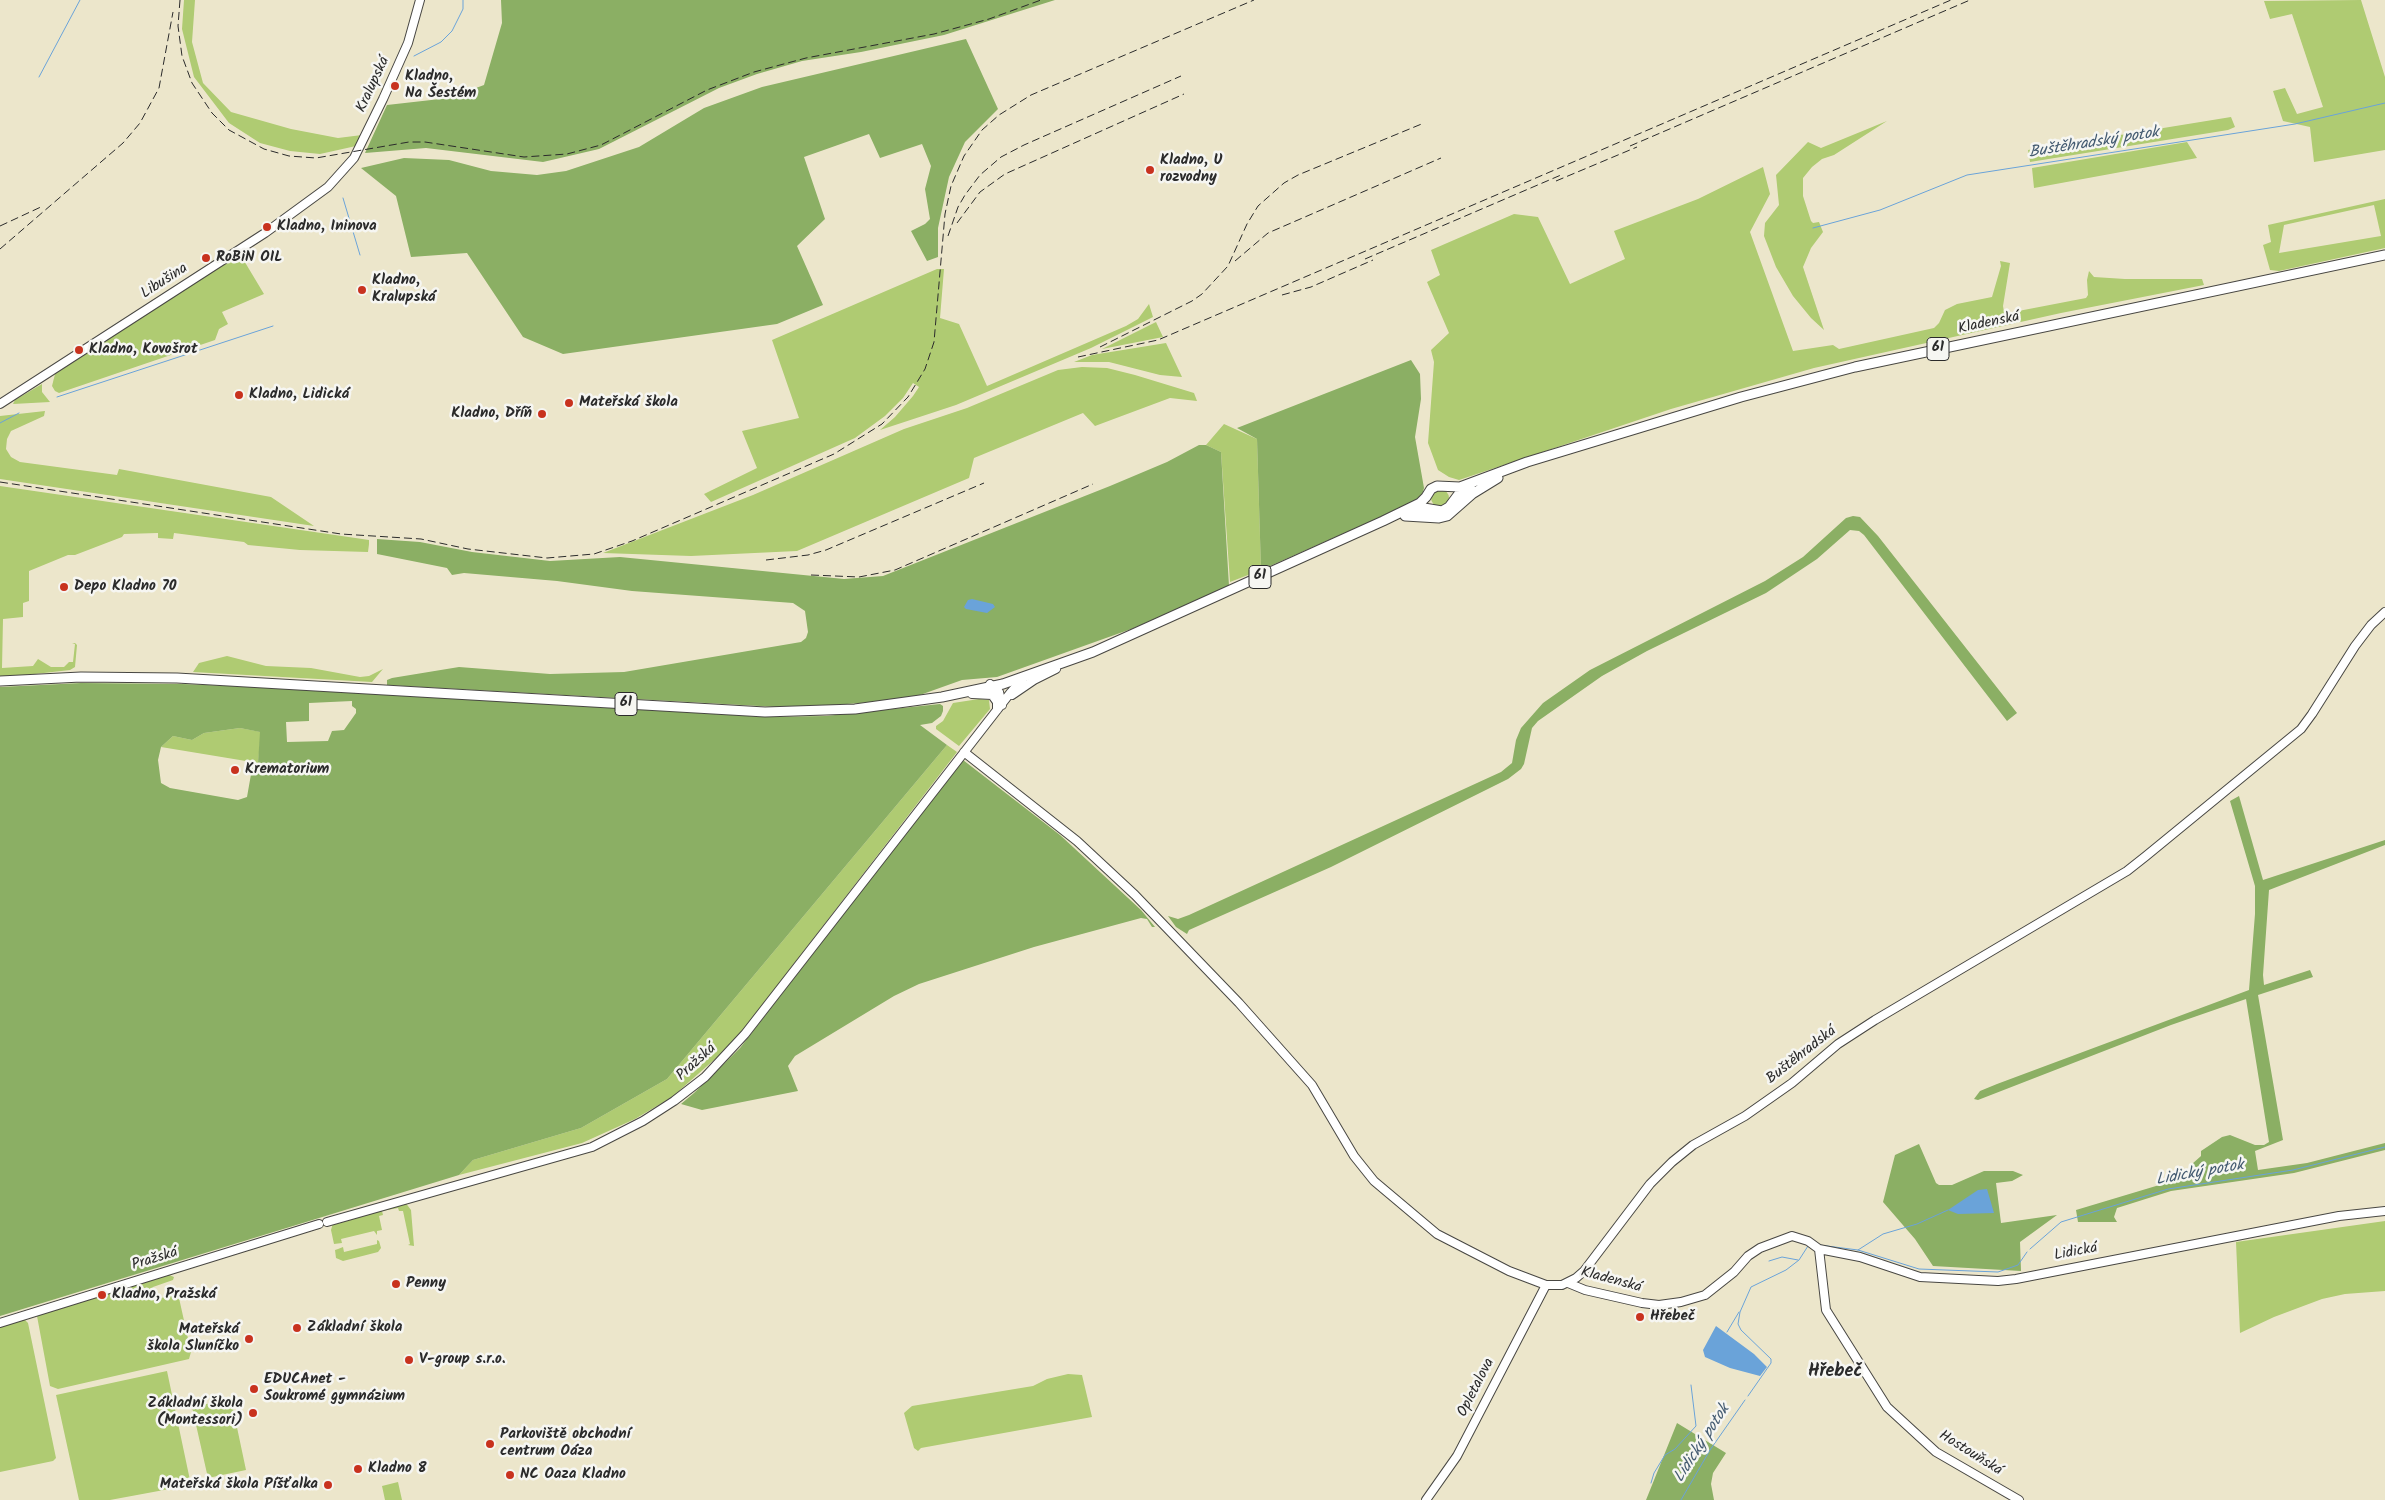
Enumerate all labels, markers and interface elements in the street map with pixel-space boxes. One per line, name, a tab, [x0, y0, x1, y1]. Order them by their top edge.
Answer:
street label: Kralupská	[353, 54, 395, 116]
place label: Kladno, Na Šestém	[405, 68, 476, 103]
marker: Kladno, Na Šestém	[389, 80, 401, 92]
water label: Buštěhradský potok	[2028, 124, 2160, 164]
place label: Kladno, U rozvodny	[1160, 152, 1223, 187]
marker: Kladno, U rozvodny	[1144, 164, 1156, 176]
place label: Kladno, Ininova	[277, 218, 377, 236]
marker: Kladno, Ininova	[261, 221, 273, 233]
place label: RoBiN OIL	[216, 249, 282, 267]
marker: RoBiN OIL	[200, 252, 212, 264]
street label: Libušina	[138, 260, 192, 304]
place label: Kladno, Kralupská	[372, 272, 436, 307]
marker: Kladno, Kralupská	[356, 284, 368, 296]
street label: Kladenská	[1957, 309, 2021, 339]
road number: 61	[1927, 338, 1949, 360]
place label: Kladno, Kovošrot	[89, 341, 198, 359]
marker: Kladno, Kovošrot	[73, 344, 85, 356]
place label: Kladno, Lidická	[249, 386, 349, 404]
marker: Kladno, Lidická	[233, 389, 245, 401]
place label: Mateřská škola	[579, 394, 678, 412]
marker: Mateřská škola	[563, 397, 575, 409]
place label: Kladno, Dříň	[451, 405, 532, 423]
marker: Kladno, Dříň	[536, 408, 548, 420]
road number: 61	[1249, 566, 1271, 588]
place label: Depo Kladno 70	[74, 578, 176, 596]
marker: Depo Kladno 70	[58, 581, 70, 593]
road number: 61	[615, 692, 637, 716]
place label: Krematorium	[245, 761, 329, 779]
marker: Krematorium	[229, 764, 241, 776]
street label: Buštěhradská	[1764, 1023, 1840, 1089]
street label: Pražská	[673, 1041, 721, 1085]
water label: Lidický potok	[2155, 1157, 2245, 1191]
street label: Lidická	[2053, 1240, 2099, 1266]
street label: Pražská	[130, 1245, 180, 1275]
street label: Kladenská	[1579, 1264, 1643, 1298]
place label: Penny	[406, 1275, 446, 1293]
marker: Penny	[390, 1278, 402, 1290]
place label: Kladno, Pražská	[112, 1286, 216, 1304]
marker: Kladno, Pražská	[96, 1289, 108, 1301]
place label: Hřebeč	[1650, 1308, 1695, 1326]
marker: Hřebeč	[1634, 1311, 1646, 1323]
place label: Základní škola	[307, 1319, 402, 1337]
place label: Mateřská škola Sluníčko	[147, 1321, 239, 1356]
marker: Základní škola	[291, 1322, 303, 1334]
marker: Mateřská škola Sluníčko	[243, 1333, 255, 1345]
place label: V-group s.r.o.	[419, 1351, 506, 1369]
marker: V-group s.r.o.	[403, 1354, 415, 1366]
street label: Opletalova	[1455, 1356, 1499, 1420]
district label: Hřebeč	[1808, 1362, 1862, 1384]
place label: EDUCAnet - Soukromé gymnázium	[264, 1371, 405, 1406]
marker: EDUCAnet - Soukromé gymnázium	[248, 1383, 260, 1395]
place label: Základní škola (Montessori)	[148, 1395, 243, 1430]
water label: Lidický potok	[1671, 1402, 1735, 1486]
marker: Základní škola (Montessori)	[247, 1407, 259, 1419]
place label: Parkoviště obchodní centrum Oáza	[500, 1426, 630, 1461]
street label: Hostouňská	[1935, 1427, 2005, 1481]
marker: Parkoviště obchodní centrum Oáza	[484, 1438, 496, 1450]
place label: Kladno 8	[368, 1460, 427, 1478]
marker: Kladno 8	[352, 1463, 364, 1475]
place label: NC Oaza Kladno	[520, 1466, 626, 1484]
marker: NC Oaza Kladno	[504, 1469, 516, 1481]
place label: Mateřská škola Píšťalka	[160, 1476, 318, 1494]
marker: Mateřská škola Píšťalka	[322, 1479, 334, 1491]

